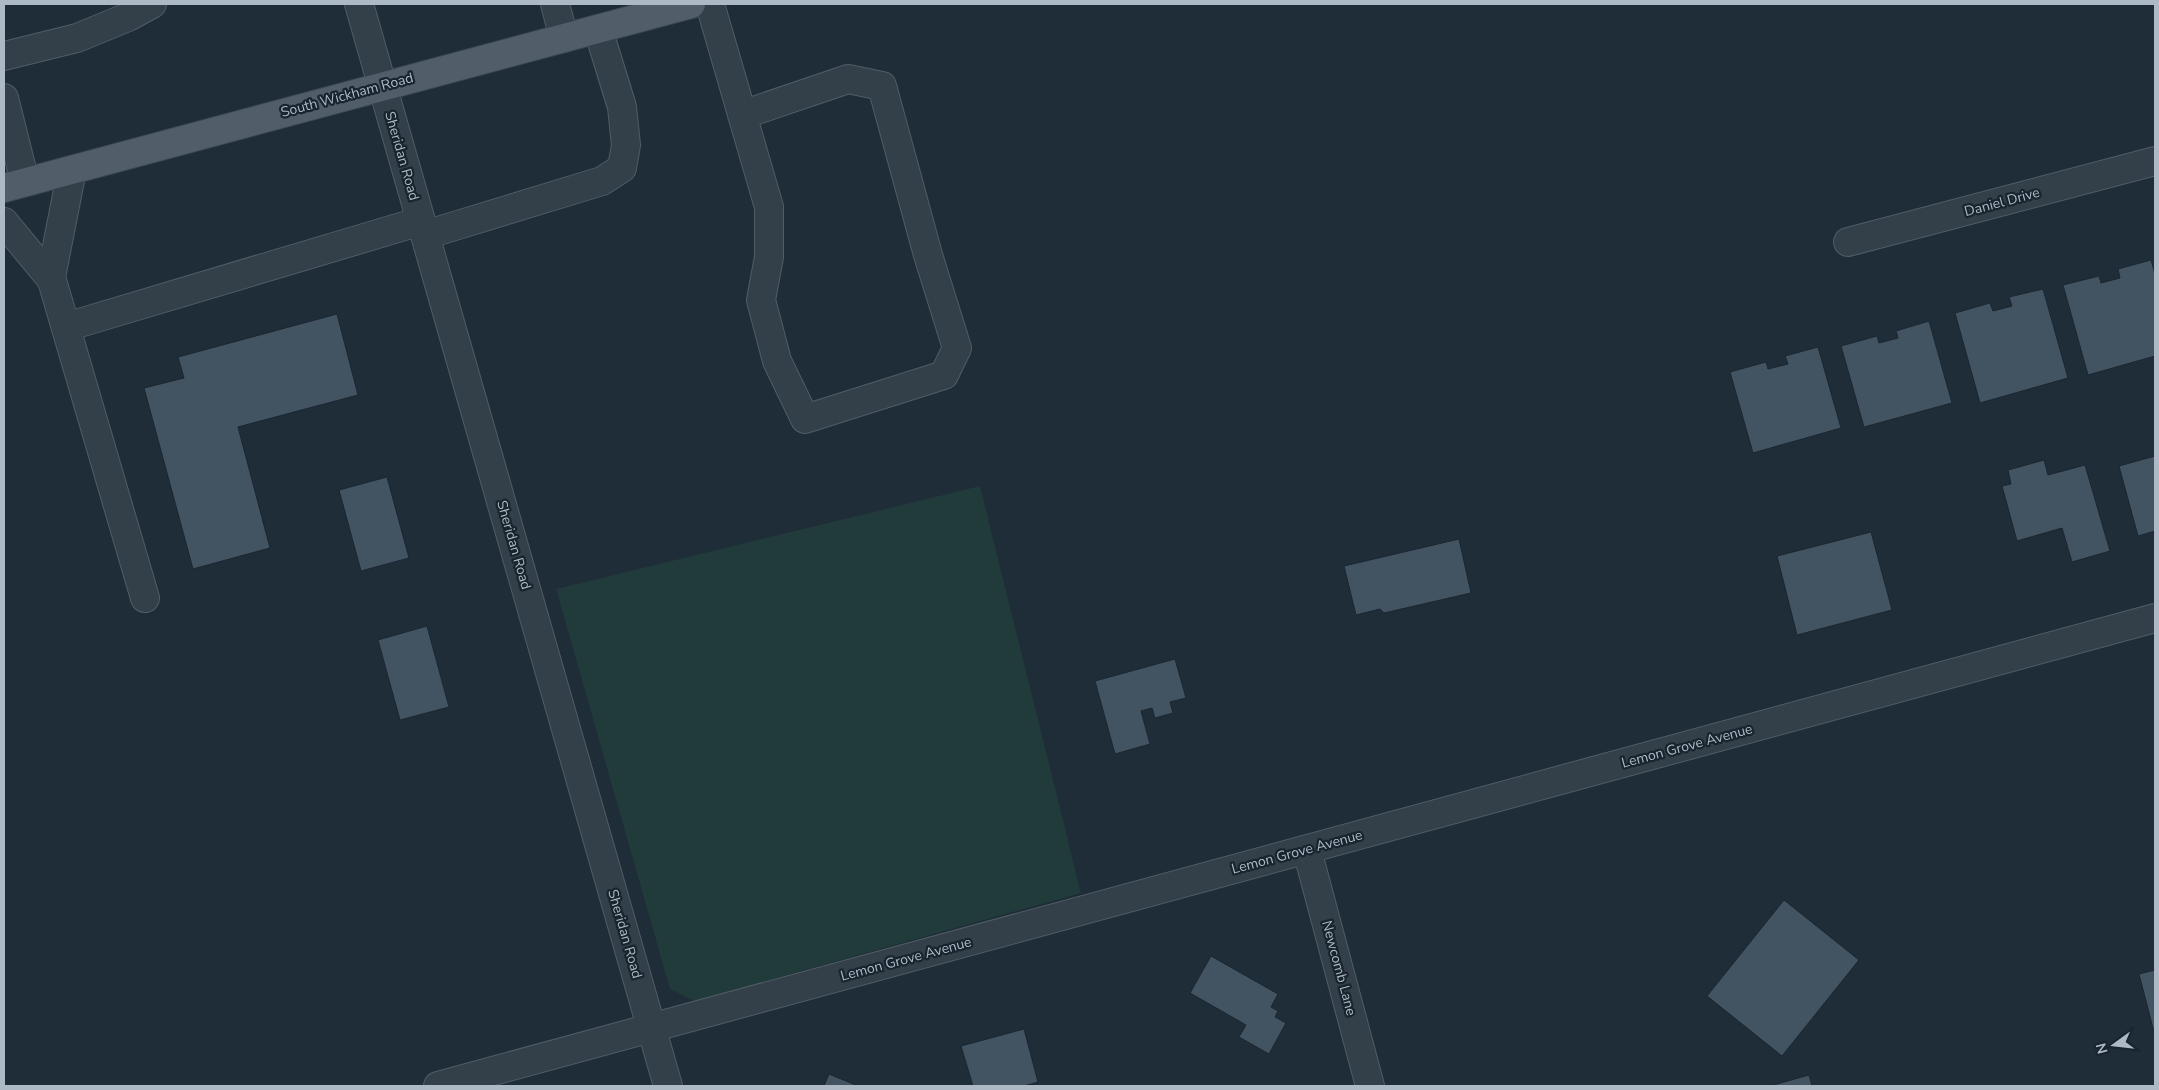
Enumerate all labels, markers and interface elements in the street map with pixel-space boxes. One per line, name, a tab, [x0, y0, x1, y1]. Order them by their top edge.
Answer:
street label: South Wickham Road	[279, 68, 415, 122]
street label: Sheridan Road	[380, 109, 424, 203]
street label: Daniel Drive	[1962, 183, 2042, 221]
street label: Sheridan Road	[492, 498, 536, 592]
street label: Lemon Grove Avenue	[1619, 719, 1755, 773]
street label: Lemon Grove Avenue	[1229, 825, 1365, 879]
street label: Sheridan Road	[603, 887, 647, 981]
street label: Newcomb Lane	[1317, 918, 1361, 1018]
street label: Lemon Grove Avenue	[838, 932, 974, 986]
north arrow	[2089, 1020, 2139, 1070]
text: N	[2091, 1041, 2112, 1056]

